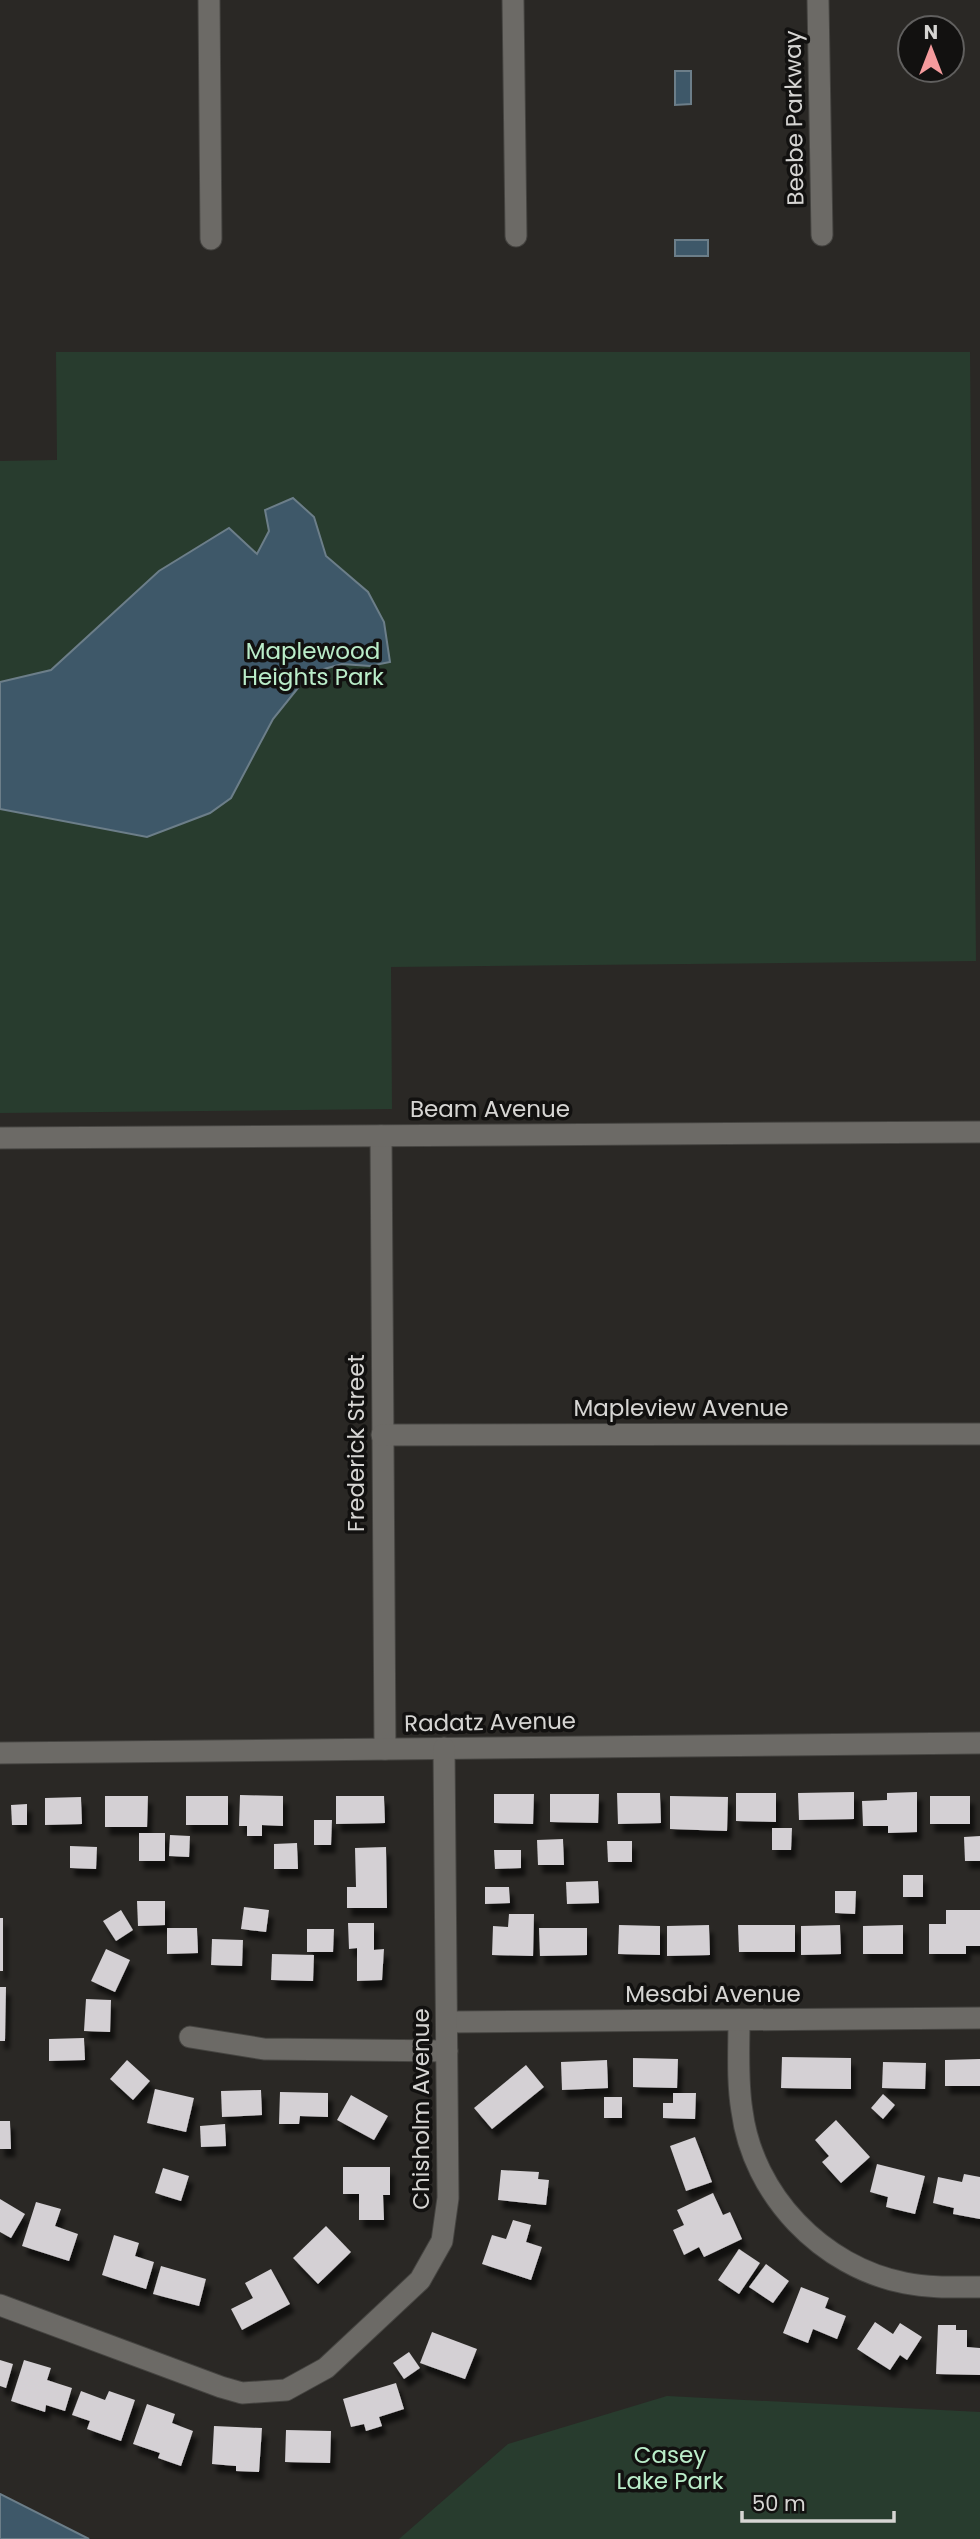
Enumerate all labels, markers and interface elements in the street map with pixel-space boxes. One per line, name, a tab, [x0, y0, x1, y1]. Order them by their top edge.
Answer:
north arrow	[896, 14, 966, 84]
text: N	[924, 19, 938, 46]
street label: Beebe Parkway	[776, 30, 812, 206]
park label: Maplewood Heights Park	[242, 635, 384, 693]
street label: Beam Avenue	[410, 1093, 570, 1125]
street label: Frederick Street	[340, 1354, 372, 1532]
street label: Mapleview Avenue	[573, 1392, 789, 1424]
street label: Radatz Avenue	[404, 1705, 576, 1739]
street label: Mesabi Avenue	[625, 1978, 801, 2010]
street label: Chisholm Avenue	[405, 2008, 437, 2210]
park label: Casey Lake Park	[616, 2439, 724, 2497]
scale bar	[742, 2480, 894, 2524]
text: 50 m	[752, 2489, 806, 2518]

